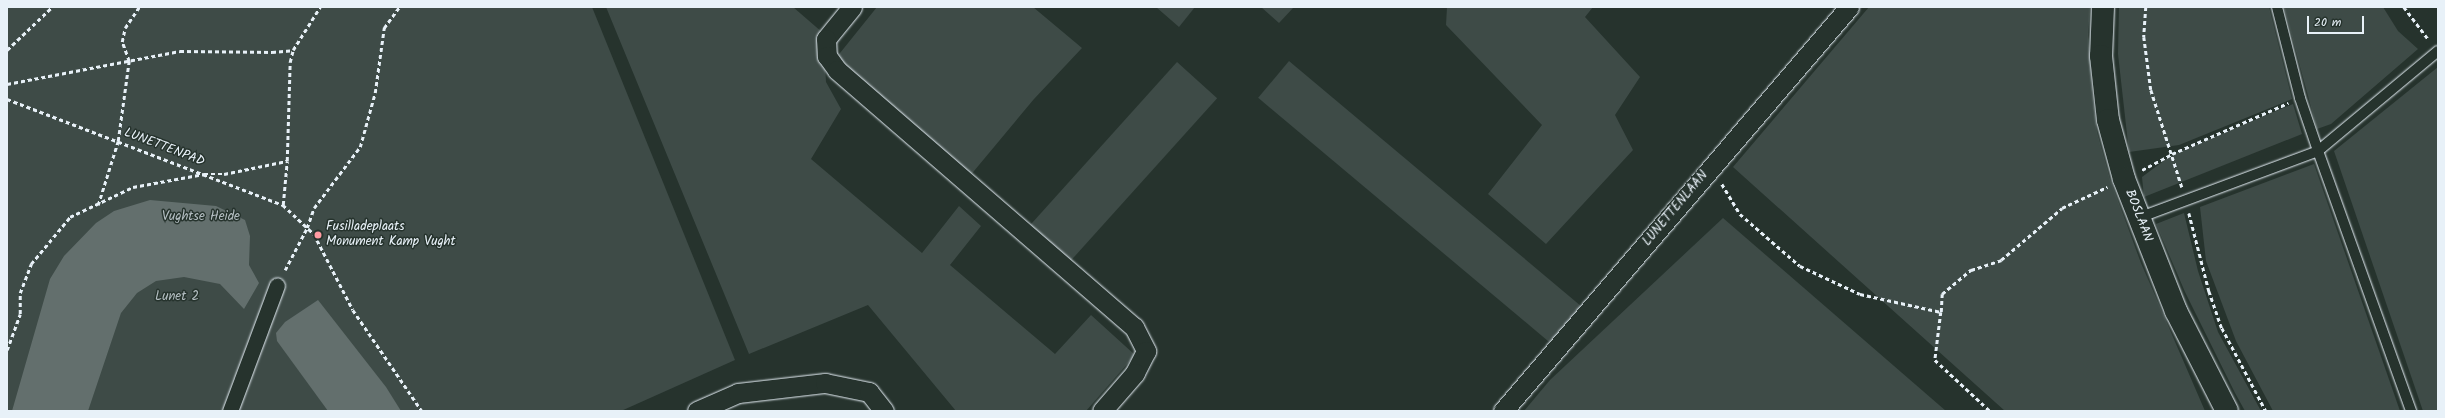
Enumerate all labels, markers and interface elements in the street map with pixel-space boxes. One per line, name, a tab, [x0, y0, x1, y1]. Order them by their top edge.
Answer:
scale bar	[2309, 8, 2366, 34]
text: 20 m	[2314, 13, 2341, 32]
street label: LUNETTENPAD	[122, 125, 206, 171]
street label: LUNETTENLAAN	[1640, 168, 1712, 250]
street label: BOSLAAN	[2121, 188, 2155, 244]
park label: Vughtse Heide	[162, 209, 240, 225]
place label: Fusilladeplaats Monument Kamp Vught	[326, 220, 456, 251]
marker: Fusilladeplaats Monument Kamp Vught	[313, 230, 323, 240]
park label: Lunet 2	[155, 289, 199, 305]

